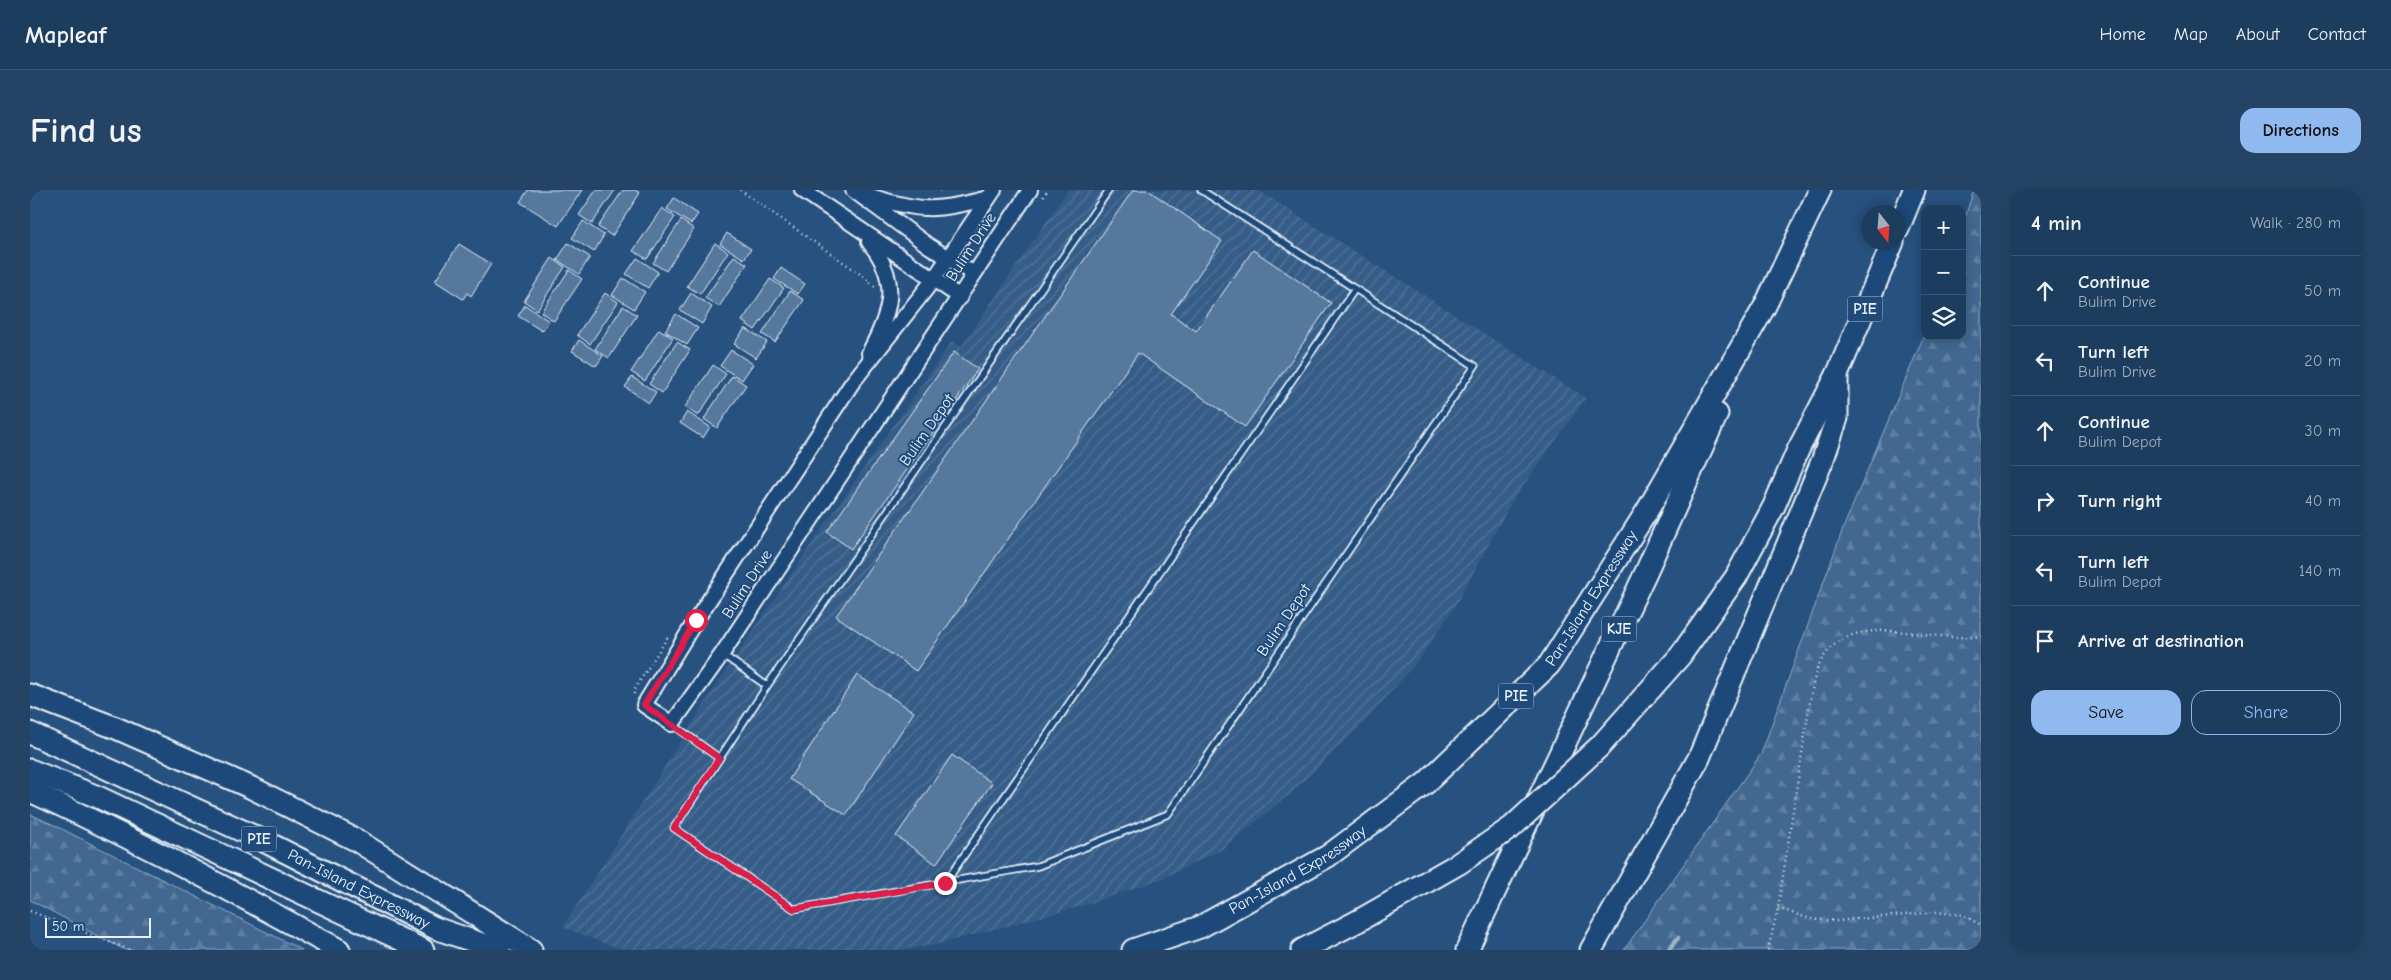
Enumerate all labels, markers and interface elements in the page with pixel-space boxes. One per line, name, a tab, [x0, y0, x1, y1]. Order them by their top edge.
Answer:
text: Mapleaf	[25, 21, 106, 49]
text: Home	[2099, 24, 2146, 45]
text: Map	[2174, 24, 2208, 45]
text: About	[2236, 24, 2280, 45]
text: Contact	[2308, 24, 2366, 45]
button: Directions	[2240, 108, 2361, 153]
text: Find us	[30, 110, 142, 151]
north arrow	[1861, 205, 1906, 250]
map controls	[1921, 205, 1966, 340]
button: +	[1921, 205, 1966, 250]
street label: Bulim Drive	[942, 209, 1000, 285]
text: 4 min	[2031, 211, 2082, 235]
text: Walk · 280 m	[2250, 214, 2341, 232]
button: −	[1921, 250, 1966, 295]
text: Continue	[2078, 271, 2150, 293]
icon: ahead	[2031, 277, 2059, 305]
text: 50 m	[2304, 282, 2341, 300]
text: Bulim Drive	[2078, 293, 2156, 311]
button: layers	[1921, 295, 1966, 340]
road number: PIE	[1848, 296, 1882, 322]
text: Turn left	[2078, 341, 2149, 363]
icon: left	[2031, 347, 2059, 375]
text: 20 m	[2304, 352, 2341, 370]
text: Bulim Drive	[2078, 363, 2156, 381]
street label: Bulim Depot	[896, 390, 958, 469]
text: Continue	[2078, 411, 2150, 433]
icon: ahead	[2031, 417, 2059, 445]
text: 30 m	[2305, 422, 2341, 440]
text: Bulim Depot	[2078, 433, 2161, 451]
icon: right	[2031, 487, 2059, 515]
text: Turn right	[2078, 490, 2162, 512]
text: 40 m	[2305, 492, 2341, 510]
street label: Pan-Island Expressway	[1542, 526, 1642, 669]
street label: Bulim Drive	[718, 546, 776, 622]
text: Turn left	[2078, 551, 2149, 573]
icon: left	[2031, 557, 2059, 585]
text: 140 m	[2299, 562, 2341, 580]
text: Bulim Depot	[2078, 573, 2161, 591]
street label: Bulim Depot	[1253, 580, 1315, 660]
route start	[685, 609, 708, 632]
road number: KJE	[1602, 616, 1636, 642]
icon: arrive	[2031, 627, 2059, 655]
text: Arrive at destination	[2078, 630, 2244, 652]
road number: PIE	[1498, 684, 1534, 708]
button: Save	[2031, 690, 2181, 735]
button: Share	[2191, 690, 2341, 735]
street label: Pan-Island Expressway	[1226, 821, 1370, 918]
road number: PIE	[242, 826, 276, 852]
street label: Pan-Island Expressway	[285, 846, 434, 933]
route end	[934, 872, 957, 895]
scale bar	[45, 915, 151, 938]
text: 50 m	[52, 918, 84, 935]

